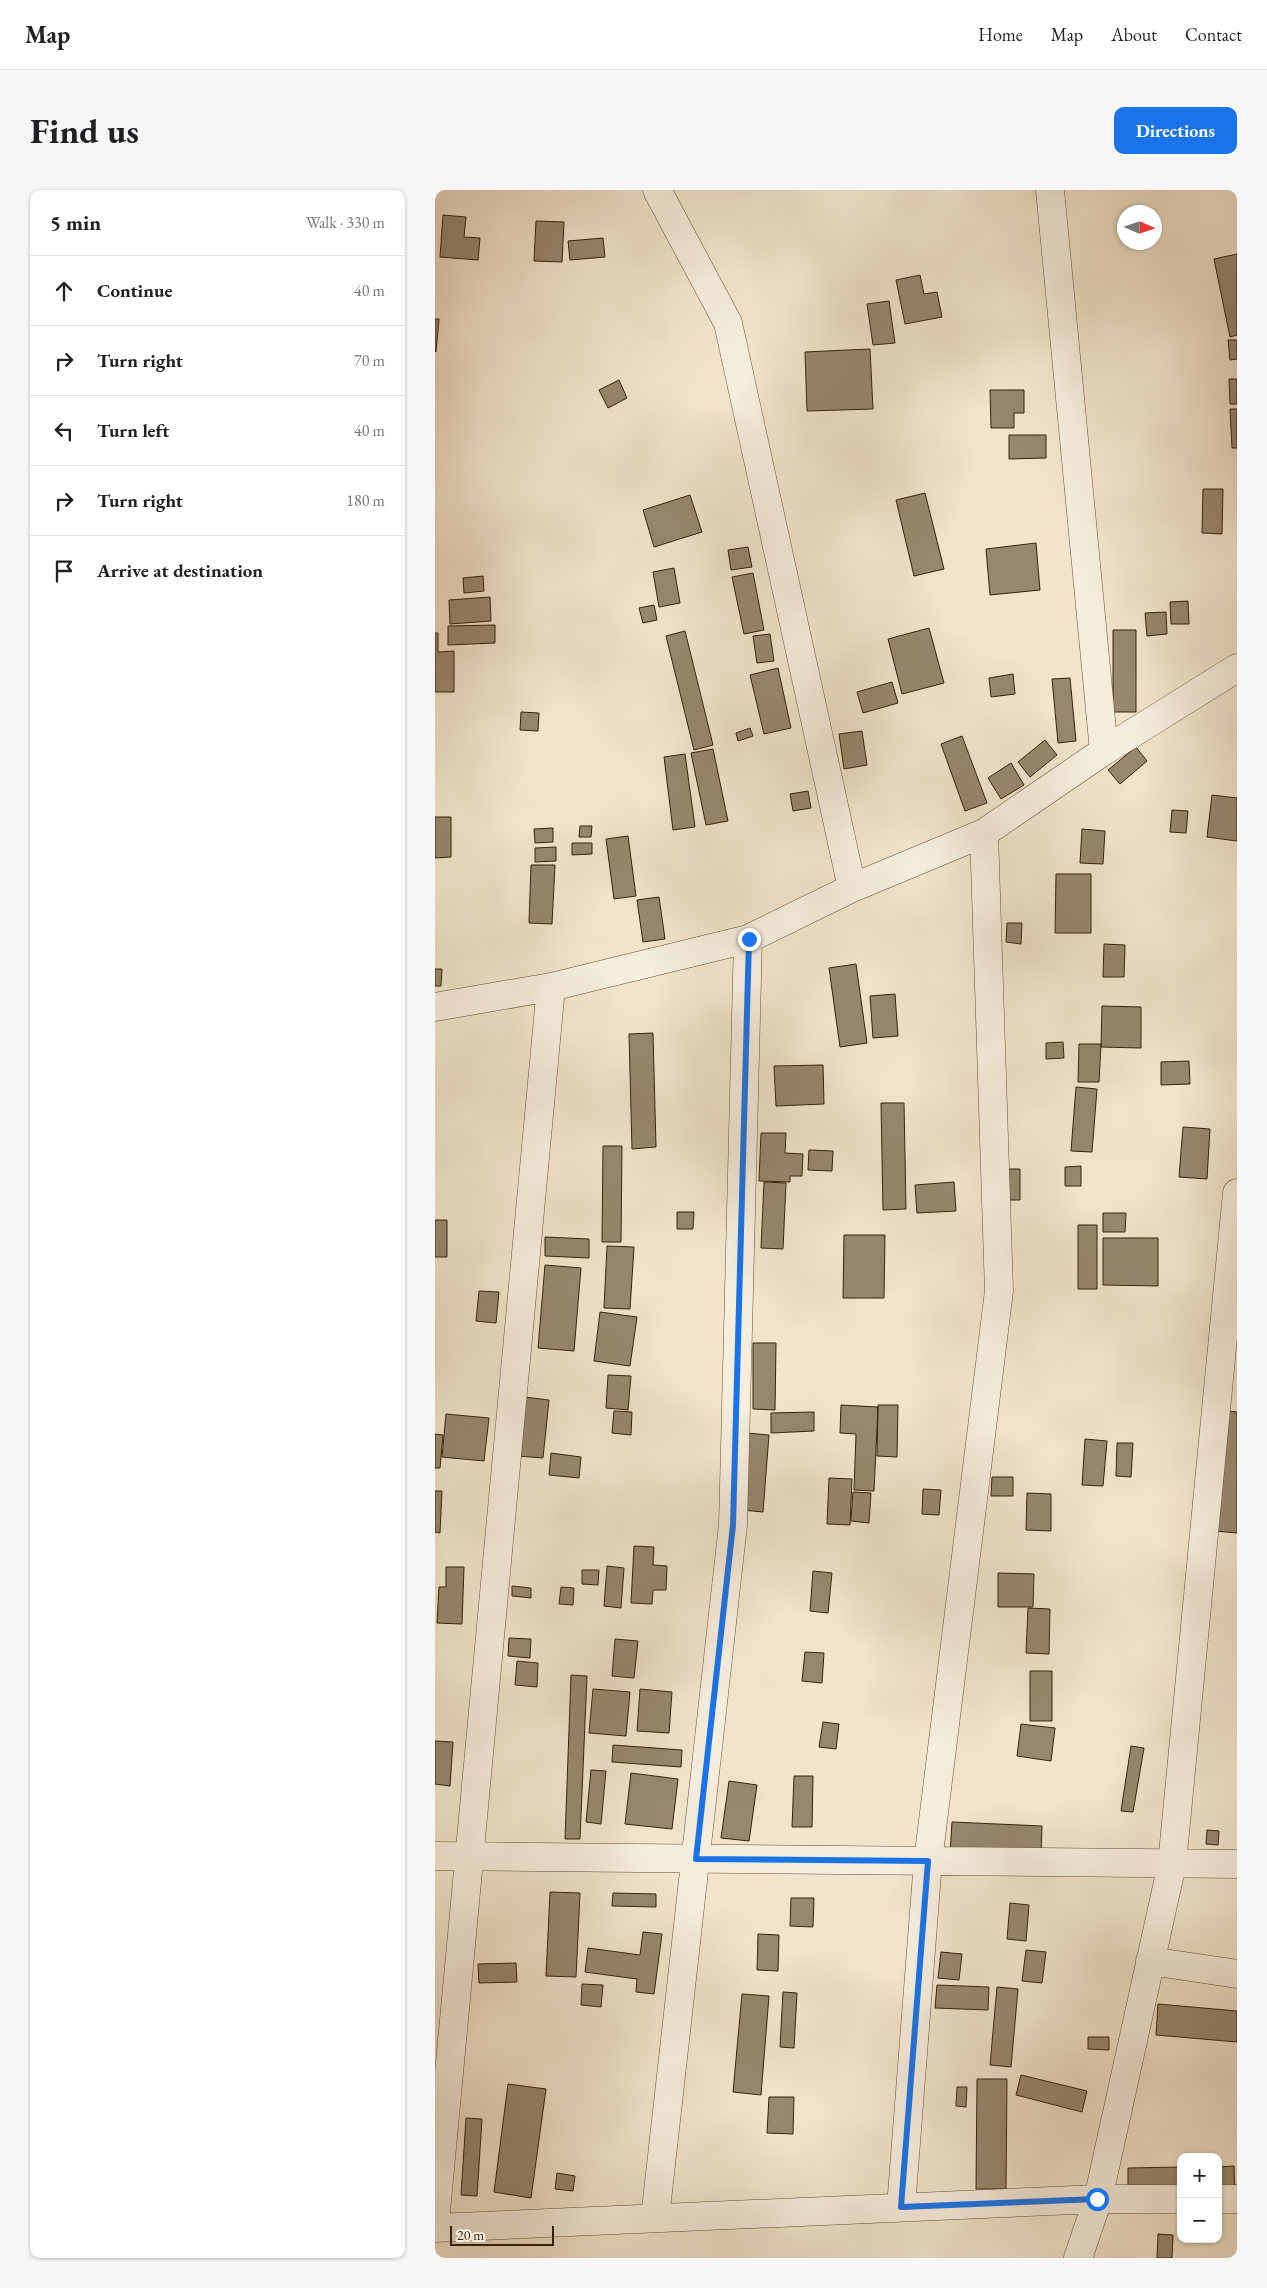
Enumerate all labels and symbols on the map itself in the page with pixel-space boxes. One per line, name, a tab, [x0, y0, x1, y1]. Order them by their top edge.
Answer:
north arrow	[1117, 205, 1162, 250]
route end	[738, 928, 761, 951]
route start	[1086, 2188, 1109, 2211]
scale bar	[450, 2223, 554, 2246]

